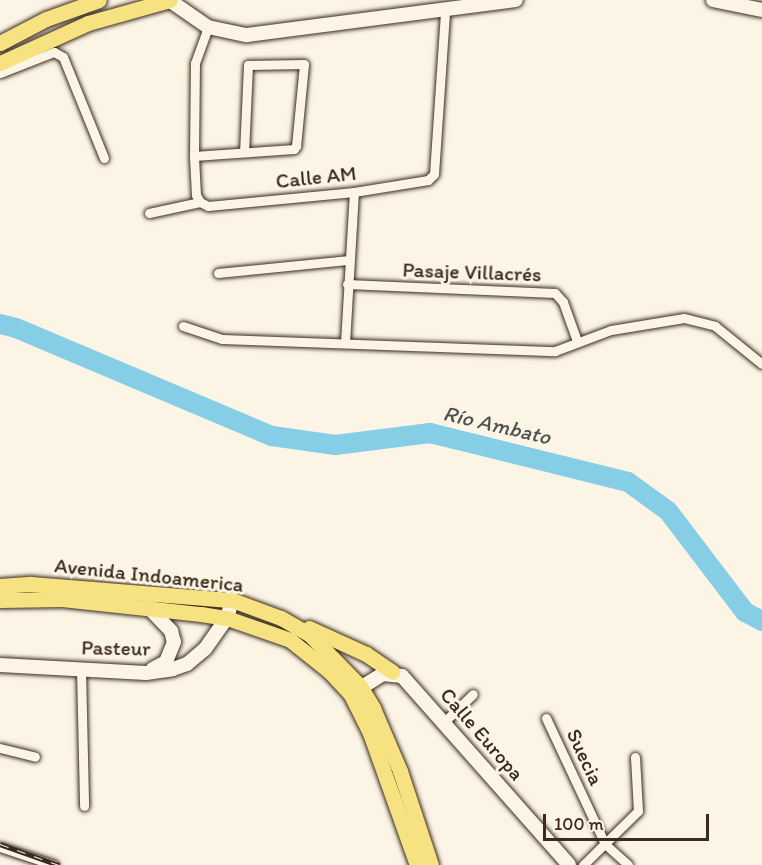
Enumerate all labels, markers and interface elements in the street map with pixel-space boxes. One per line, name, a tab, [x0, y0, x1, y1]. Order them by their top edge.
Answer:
street label: Calle AM	[274, 160, 358, 194]
street label: Pasaje Villacrés	[402, 257, 542, 287]
water label: Río Ambato	[440, 400, 554, 450]
street label: Avenida Indoamerica	[53, 553, 245, 597]
street label: Pasteur	[81, 635, 151, 661]
street label: Calle Europa	[435, 683, 529, 785]
street label: Suecia	[561, 725, 609, 789]
scale bar	[546, 802, 712, 840]
text: 100 m	[554, 813, 604, 835]

